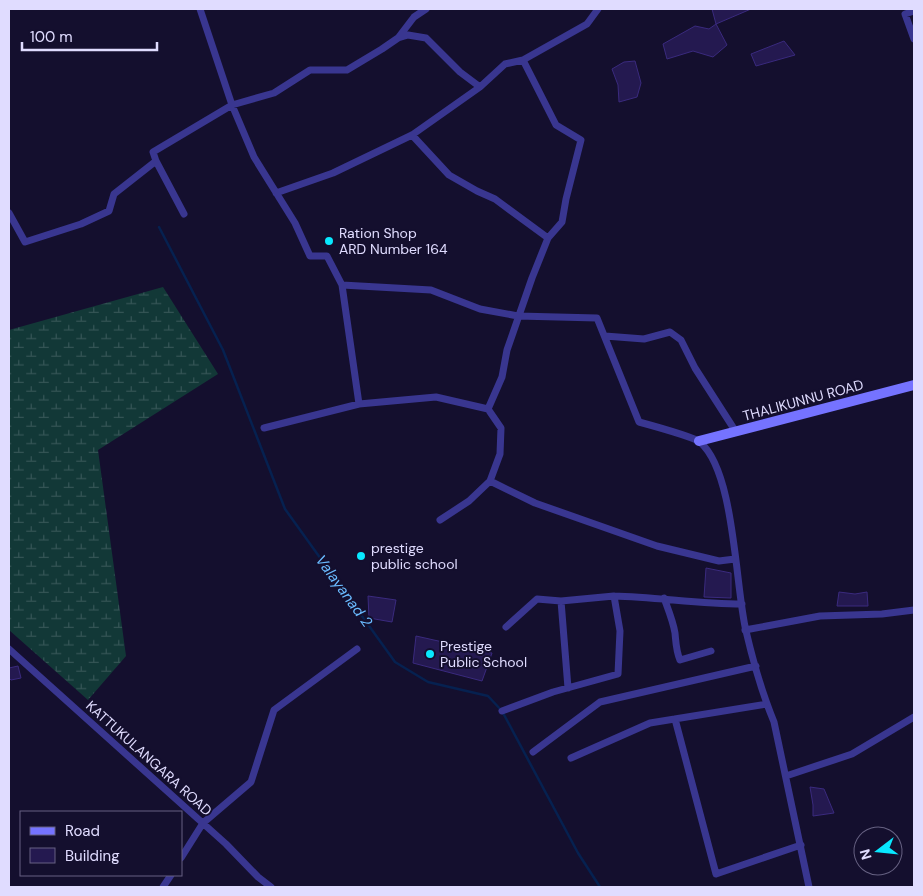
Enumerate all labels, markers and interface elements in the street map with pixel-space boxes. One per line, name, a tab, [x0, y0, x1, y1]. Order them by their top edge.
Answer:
scale bar	[22, 20, 158, 52]
text: 100 m	[30, 27, 73, 47]
place label: Ration Shop ARD Number 164	[339, 224, 448, 258]
marker: Ration Shop ARD Number 164	[323, 235, 335, 247]
street label: THALIKUNNU ROAD	[741, 375, 865, 425]
place label: prestige public school	[371, 539, 458, 573]
marker: prestige public school	[355, 550, 367, 562]
water label: Valayanad 2	[311, 551, 377, 631]
place label: Prestige Public School	[440, 637, 527, 671]
marker: Prestige Public School	[424, 648, 436, 660]
street label: KATTUKULANGARA ROAD	[82, 697, 216, 819]
legend	[20, 811, 182, 876]
text: Road	[65, 821, 100, 841]
north arrow	[853, 826, 903, 876]
text: Building	[65, 846, 120, 866]
text: N	[855, 847, 876, 862]

